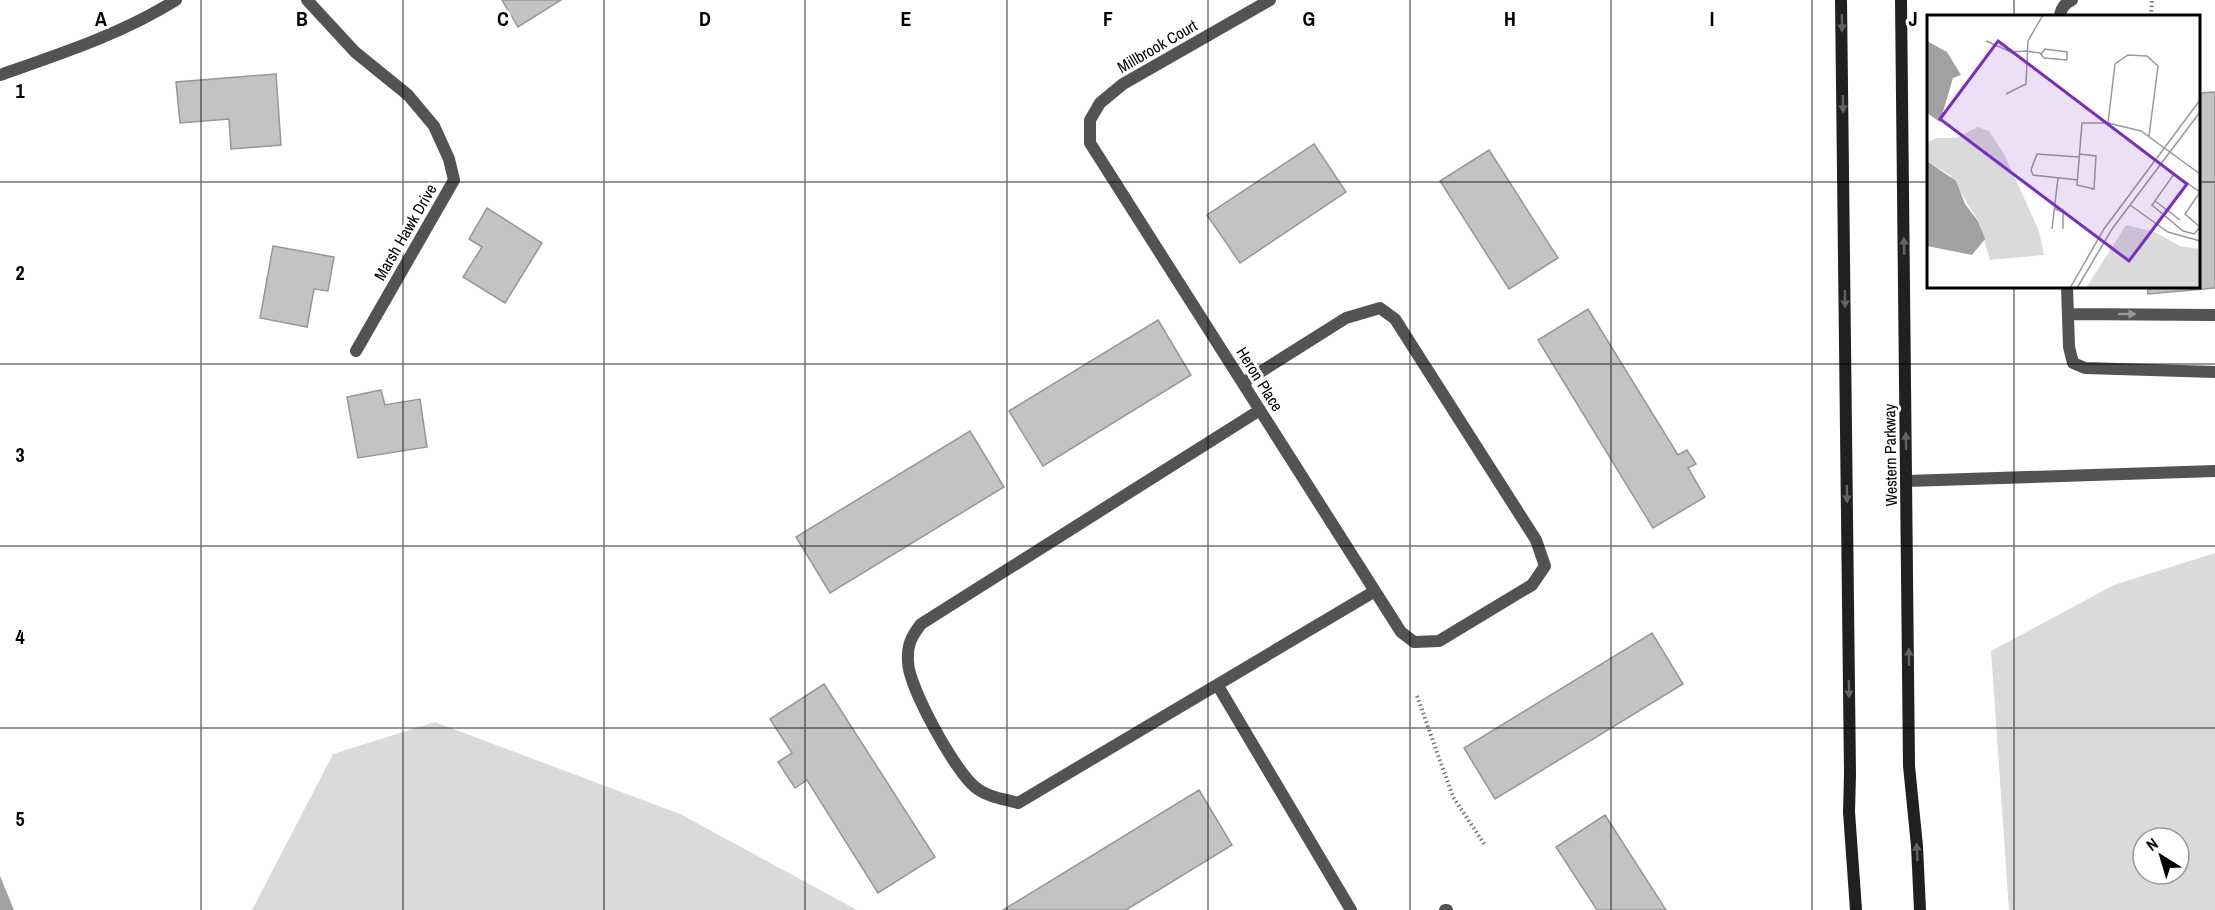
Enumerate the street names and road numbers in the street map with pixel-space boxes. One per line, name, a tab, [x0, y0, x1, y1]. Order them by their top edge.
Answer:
street label: Millbrook Court	[1113, 14, 1201, 78]
street label: Marsh Hawk Drive	[369, 180, 441, 284]
street label: Heron Place	[1232, 343, 1288, 415]
street label: Western Parkway	[1878, 403, 1902, 506]

